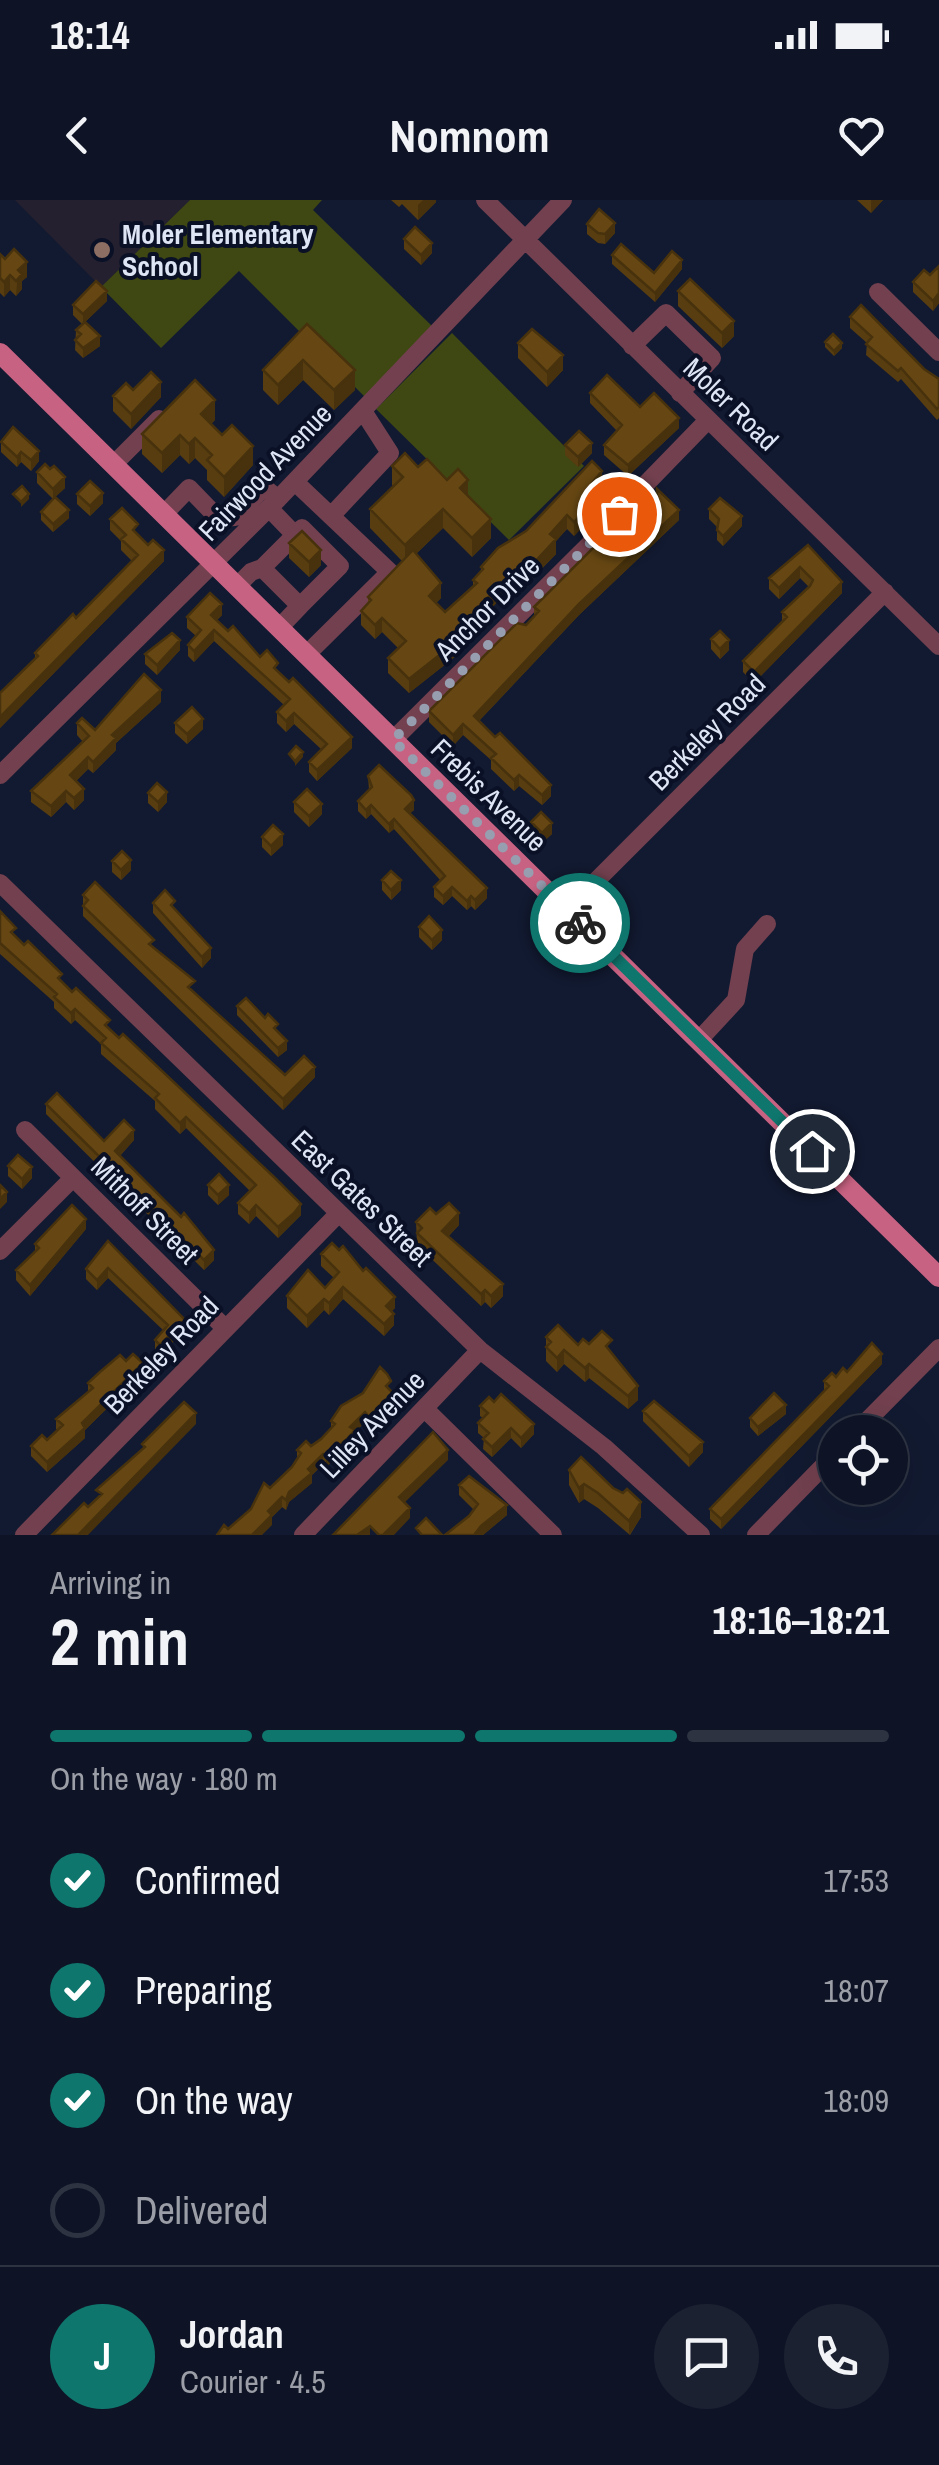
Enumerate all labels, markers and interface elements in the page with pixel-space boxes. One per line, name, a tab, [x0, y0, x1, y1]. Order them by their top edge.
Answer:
text: 18:14	[50, 10, 130, 61]
text: Nomnom	[390, 105, 549, 166]
icon: back	[50, 108, 105, 163]
icon: heart	[834, 108, 889, 163]
place label: Moler Elementary School	[122, 215, 314, 285]
marker: Moler Elementary School	[91, 239, 113, 261]
street label: Moler Road	[675, 349, 787, 459]
street label: Fairwood Avenue	[190, 395, 340, 549]
pin	[577, 472, 662, 557]
icon: bag	[592, 487, 647, 542]
street label: Anchor Drive	[425, 547, 548, 670]
street label: Berkeley Road	[640, 665, 774, 799]
street label: Frebis Avenue	[423, 730, 555, 860]
courier	[530, 873, 630, 973]
icon: bike	[553, 896, 608, 951]
pin	[770, 1109, 855, 1194]
street label: East Gates Street	[284, 1121, 440, 1275]
icon: home	[785, 1124, 840, 1179]
street label: Mithoff Street	[83, 1148, 207, 1272]
street label: Berkeley Road	[95, 1288, 227, 1422]
street label: Lilley Avenue	[311, 1362, 433, 1486]
map controls	[818, 1415, 908, 1505]
button: locate	[818, 1415, 908, 1505]
text: Arriving in	[50, 1561, 171, 1604]
text: 18:16–18:21	[712, 1595, 889, 1646]
text: 2 min	[50, 1598, 189, 1685]
text: On the way · 180 m	[50, 1757, 278, 1800]
icon: check	[50, 1853, 105, 1908]
text: Confirmed	[135, 1855, 280, 1906]
text: 17:53	[823, 1859, 889, 1902]
icon: check	[50, 1963, 105, 2018]
text: Preparing	[135, 1965, 272, 2016]
text: 18:07	[823, 1969, 889, 2012]
icon: check	[50, 2073, 105, 2128]
text: On the way	[135, 2075, 293, 2126]
text: 18:09	[823, 2079, 889, 2122]
text: Delivered	[135, 2185, 268, 2236]
button: chat	[654, 2304, 759, 2409]
button: phone	[784, 2304, 889, 2409]
text: Jordan	[180, 2309, 284, 2360]
text: J	[94, 2331, 111, 2382]
text: Courier · 4.5	[180, 2360, 326, 2403]

